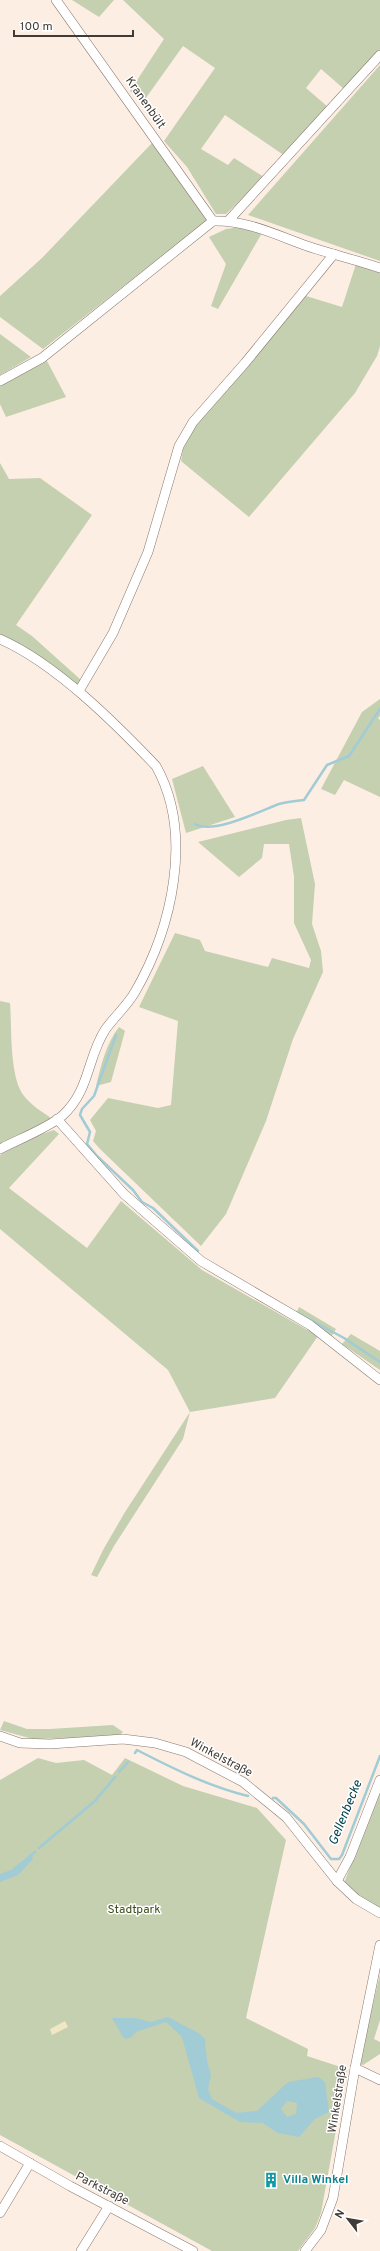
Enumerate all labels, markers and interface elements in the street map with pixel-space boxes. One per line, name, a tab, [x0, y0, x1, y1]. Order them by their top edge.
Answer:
scale bar	[14, 12, 133, 38]
text: 100 m	[20, 19, 53, 35]
street label: Kranenbült	[121, 74, 169, 132]
street label: Winkelstraße	[187, 1735, 255, 1781]
water label: Gellenbecke	[326, 1778, 366, 1848]
park label: Stadtpark	[107, 1902, 161, 1918]
street label: Winkelstraße	[325, 2064, 351, 2134]
street label: Parkstraße	[73, 2169, 131, 2209]
building icon: Villa Winkel	[262, 2171, 280, 2189]
place label: Villa Winkel	[283, 2172, 349, 2188]
north arrow	[328, 2199, 368, 2239]
text: N	[332, 2207, 348, 2221]

